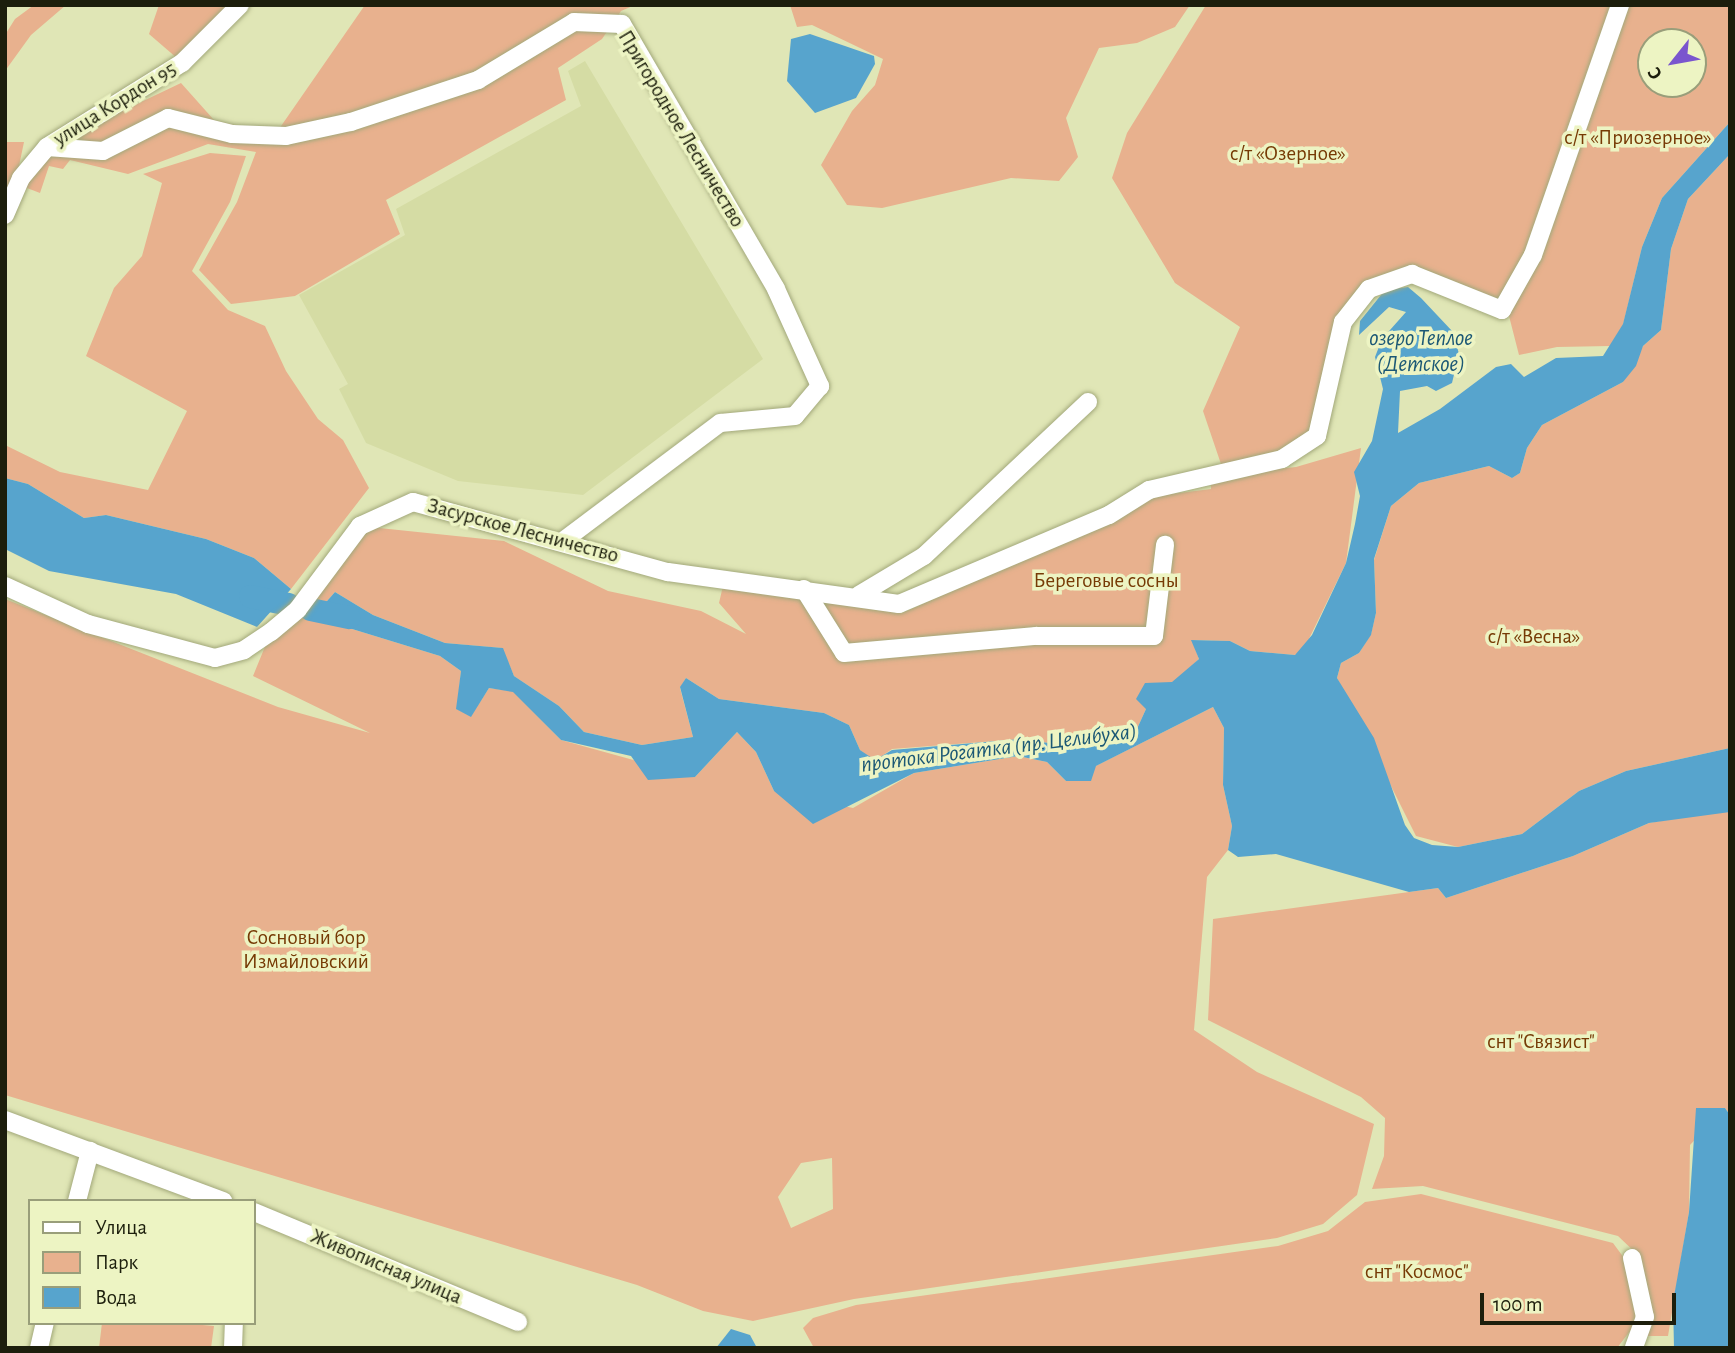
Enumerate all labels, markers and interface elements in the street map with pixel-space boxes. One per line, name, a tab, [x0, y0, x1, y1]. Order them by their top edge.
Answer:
street label: Пригородное Лесничество	[612, 26, 750, 232]
north arrow	[1637, 28, 1707, 98]
street label: улица Кордон 95	[49, 56, 181, 152]
text: С	[1644, 64, 1666, 82]
park label: с/т «Приозерное»	[1564, 125, 1712, 151]
park label: с/т «Озерное»	[1230, 141, 1346, 167]
water label: озеро Теплое (Детское)	[1369, 325, 1473, 379]
street label: Засурское Лесничество	[425, 493, 621, 569]
park label: Береговые сосны	[1033, 568, 1179, 594]
park label: с/т «Весна»	[1488, 624, 1580, 650]
water label: протока Рогатка (пр. Целибуха)	[859, 718, 1139, 780]
park label: Сосновый бор Измайловский	[243, 925, 369, 975]
park label: снт "Связист"	[1487, 1029, 1595, 1055]
legend	[28, 1199, 256, 1325]
text: Улица	[95, 1217, 147, 1238]
street label: Живописная улица	[307, 1224, 465, 1310]
text: Парк	[95, 1252, 138, 1273]
park label: снт "Космос"	[1365, 1259, 1469, 1285]
scale bar	[1483, 1280, 1679, 1324]
text: Вода	[95, 1287, 137, 1308]
text: 100 m	[1493, 1294, 1543, 1315]

